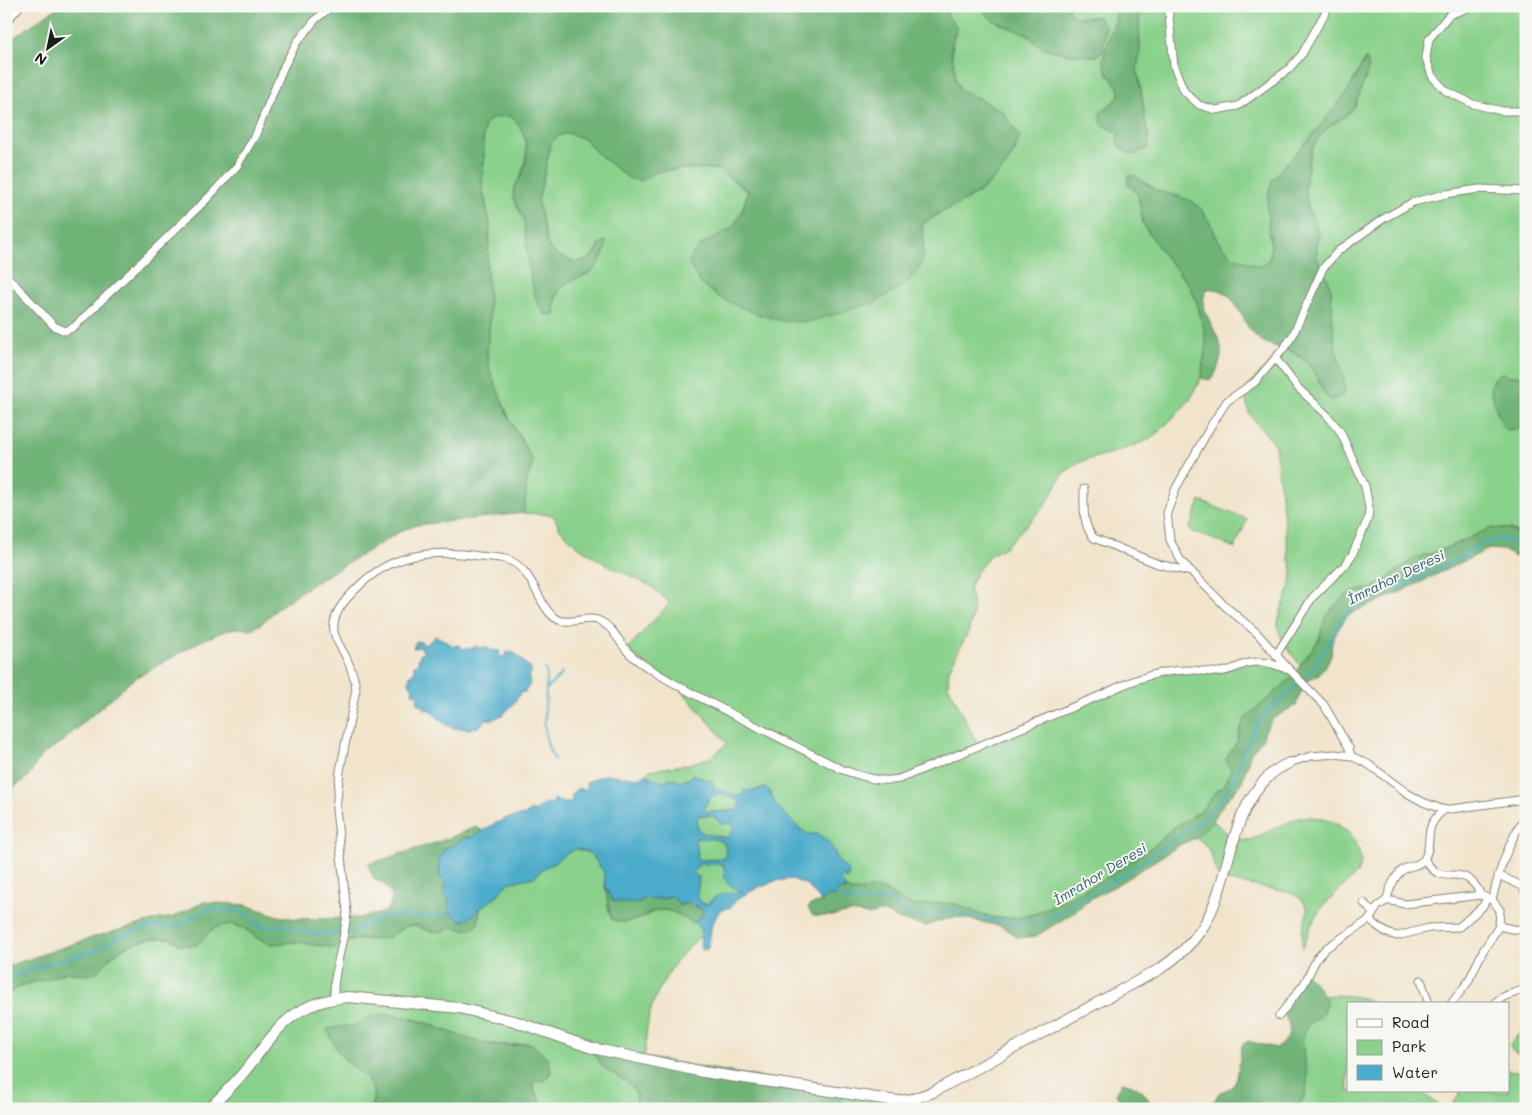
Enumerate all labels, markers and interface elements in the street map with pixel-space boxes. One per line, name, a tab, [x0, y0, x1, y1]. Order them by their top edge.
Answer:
north arrow	[22, 22, 72, 72]
text: N	[31, 48, 50, 70]
water label: İmrahor Deresi	[1344, 545, 1448, 608]
water label: İmrahor Deresi	[1050, 838, 1151, 909]
legend	[1347, 1002, 1510, 1092]
text: Road	[1392, 1012, 1429, 1032]
text: Park	[1392, 1036, 1426, 1056]
text: Water	[1392, 1062, 1438, 1082]

